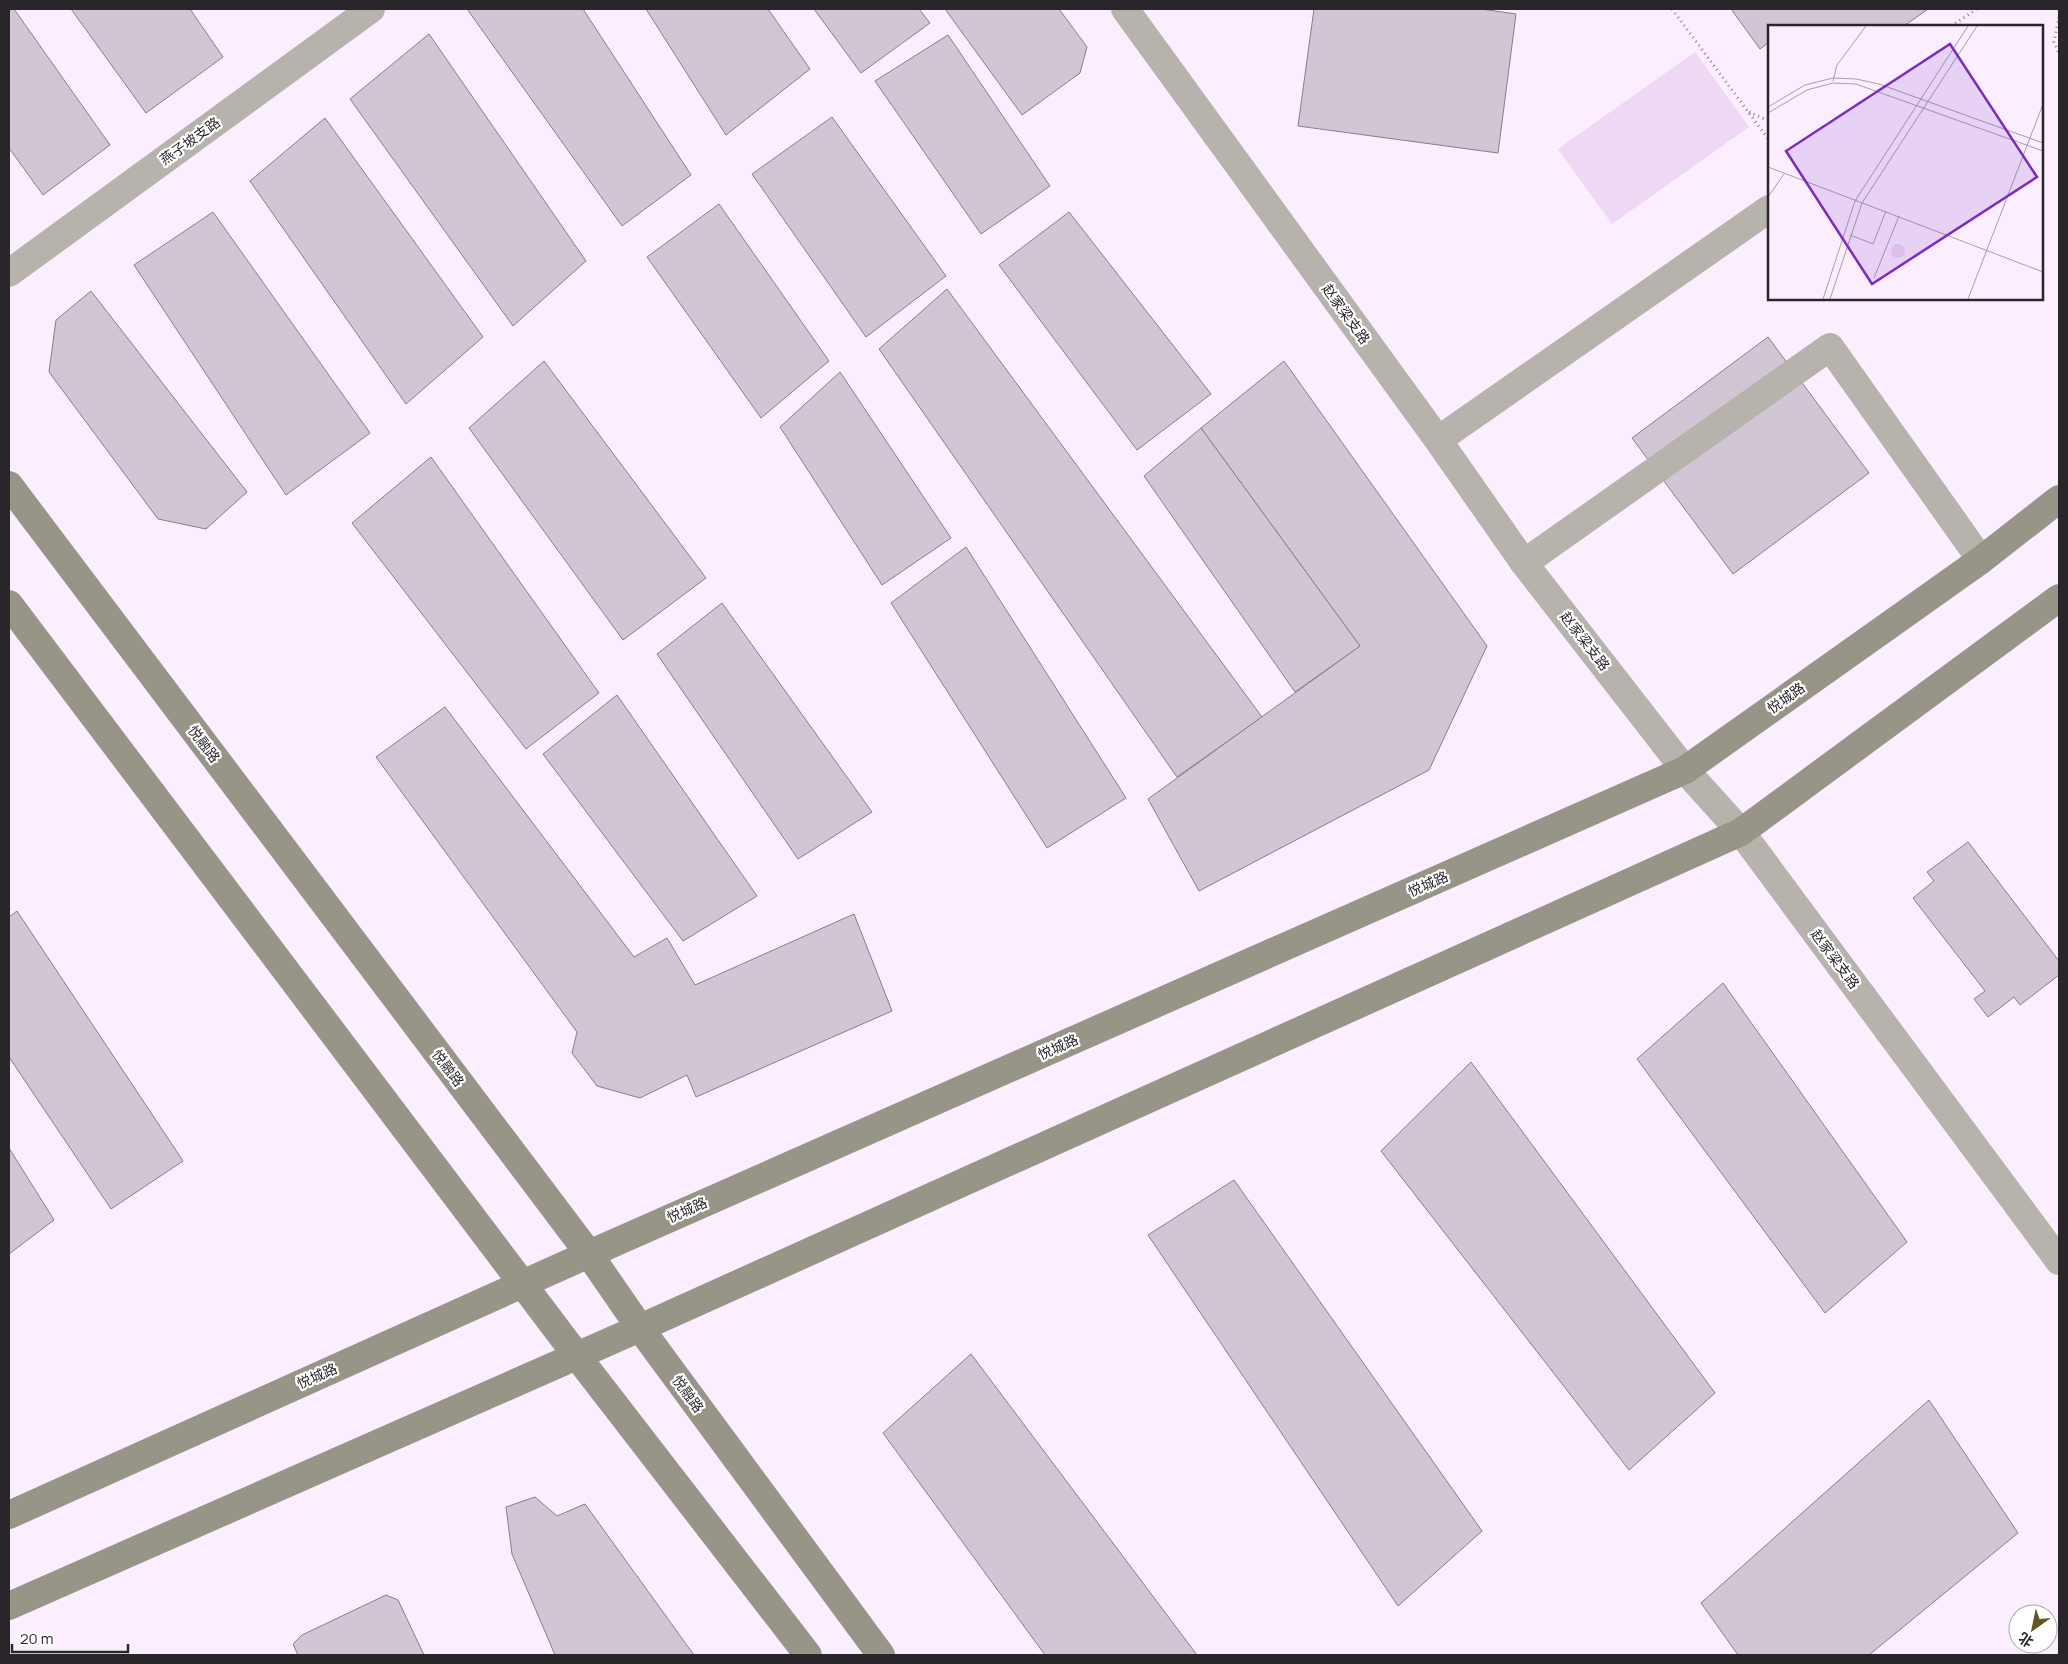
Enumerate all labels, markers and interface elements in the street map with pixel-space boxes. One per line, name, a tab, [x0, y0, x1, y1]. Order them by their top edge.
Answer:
inset map	[1768, 25, 2043, 300]
street label: 燕子坡支路	[156, 112, 224, 169]
street label: 赵家梁支路	[1318, 279, 1375, 348]
street label: 赵家梁支路	[1556, 606, 1614, 674]
street label: 悦城路	[1763, 678, 1808, 717]
street label: 悦融路	[184, 721, 225, 766]
street label: 悦城路	[1405, 866, 1451, 901]
street label: 赵家梁支路	[1806, 924, 1864, 992]
street label: 悦城路	[1035, 1029, 1081, 1064]
street label: 悦融路	[428, 1045, 469, 1090]
street label: 悦城路	[664, 1192, 710, 1227]
street label: 悦城路	[294, 1358, 340, 1393]
street label: 悦融路	[668, 1371, 708, 1416]
north arrow	[2008, 1604, 2058, 1654]
scale bar	[12, 1622, 129, 1654]
text: 20 m	[20, 1628, 53, 1649]
text: 北	[2015, 1629, 2037, 1652]

